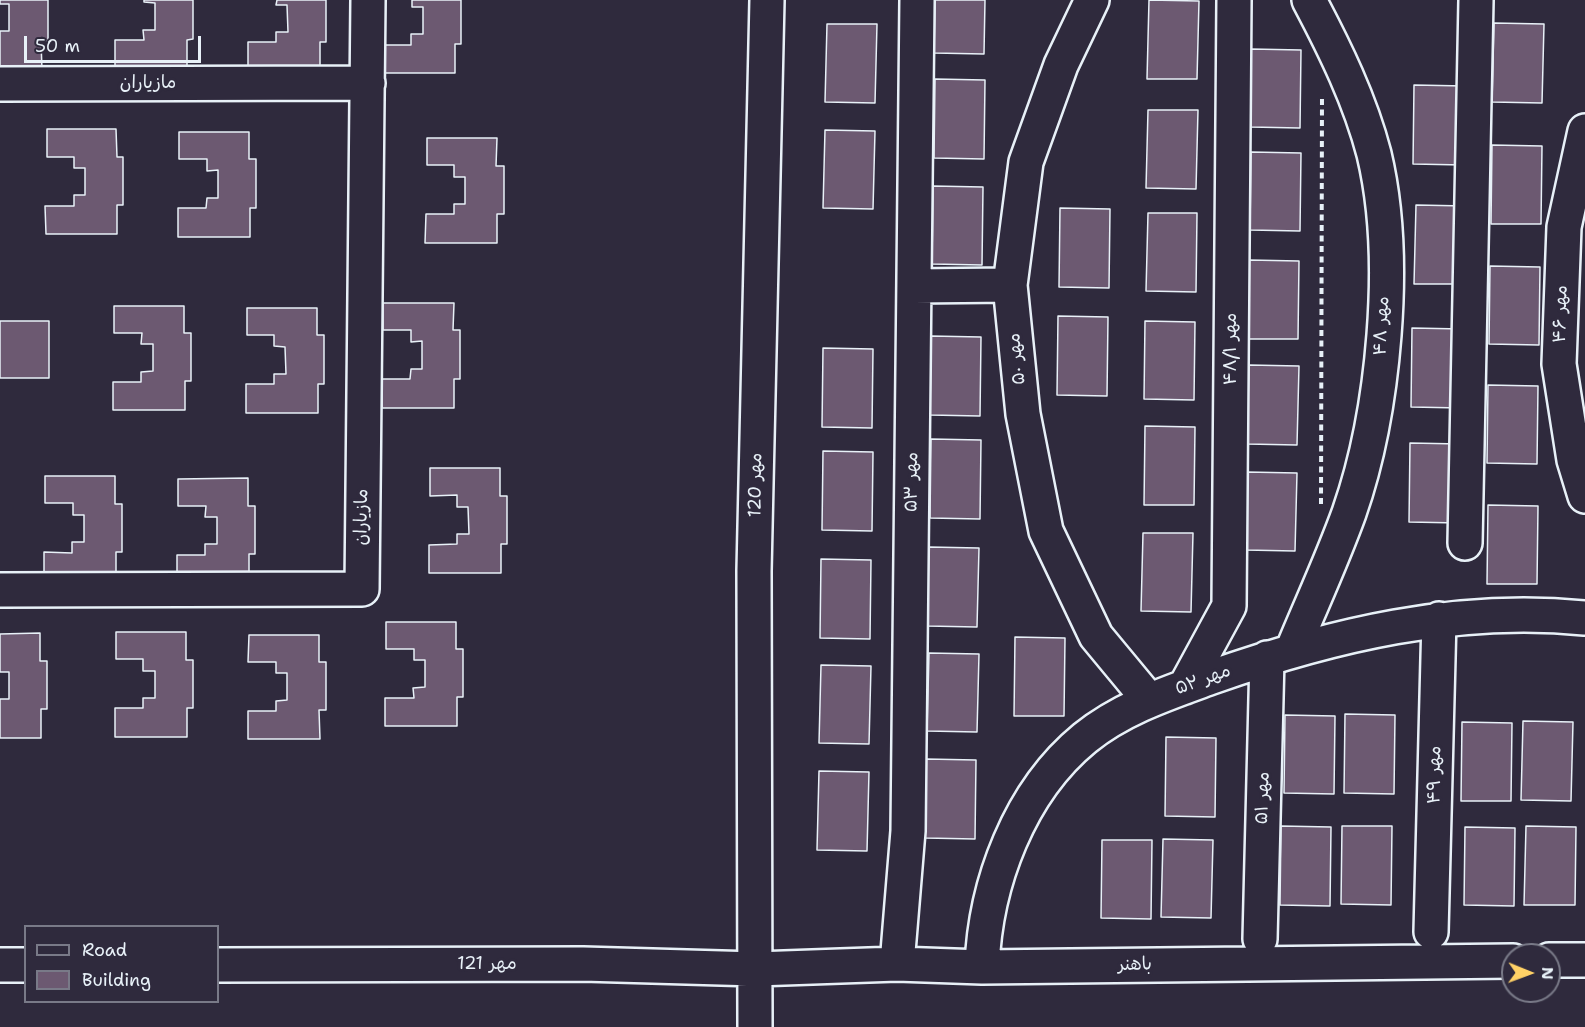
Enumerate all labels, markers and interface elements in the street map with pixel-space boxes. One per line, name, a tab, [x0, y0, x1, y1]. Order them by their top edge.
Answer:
scale bar	[27, 24, 204, 62]
text: 50 m	[35, 34, 80, 58]
street label: مازیاران	[120, 72, 176, 94]
street label: مهر ۴۶	[1549, 285, 1573, 343]
street label: مهر ۴۸	[1370, 296, 1394, 356]
street label: مهر ۴۸/۱	[1220, 313, 1242, 385]
street label: مهر ۵۰	[1004, 332, 1030, 386]
street label: مهر 120	[745, 452, 767, 518]
street label: مهر ۵۳	[901, 452, 923, 512]
street label: مازیاران	[351, 488, 373, 546]
street label: مهر ۵۲	[1172, 660, 1234, 700]
street label: مهر ۴۹	[1424, 746, 1446, 804]
street label: مهر ۵۱	[1251, 771, 1275, 825]
legend	[24, 925, 219, 1003]
text: Road	[82, 938, 127, 962]
north arrow	[1501, 943, 1561, 1003]
street label: مهر 121	[457, 953, 517, 975]
street label: باهنر	[1118, 954, 1152, 976]
text: N	[1537, 967, 1558, 980]
text: Building	[82, 968, 151, 992]

